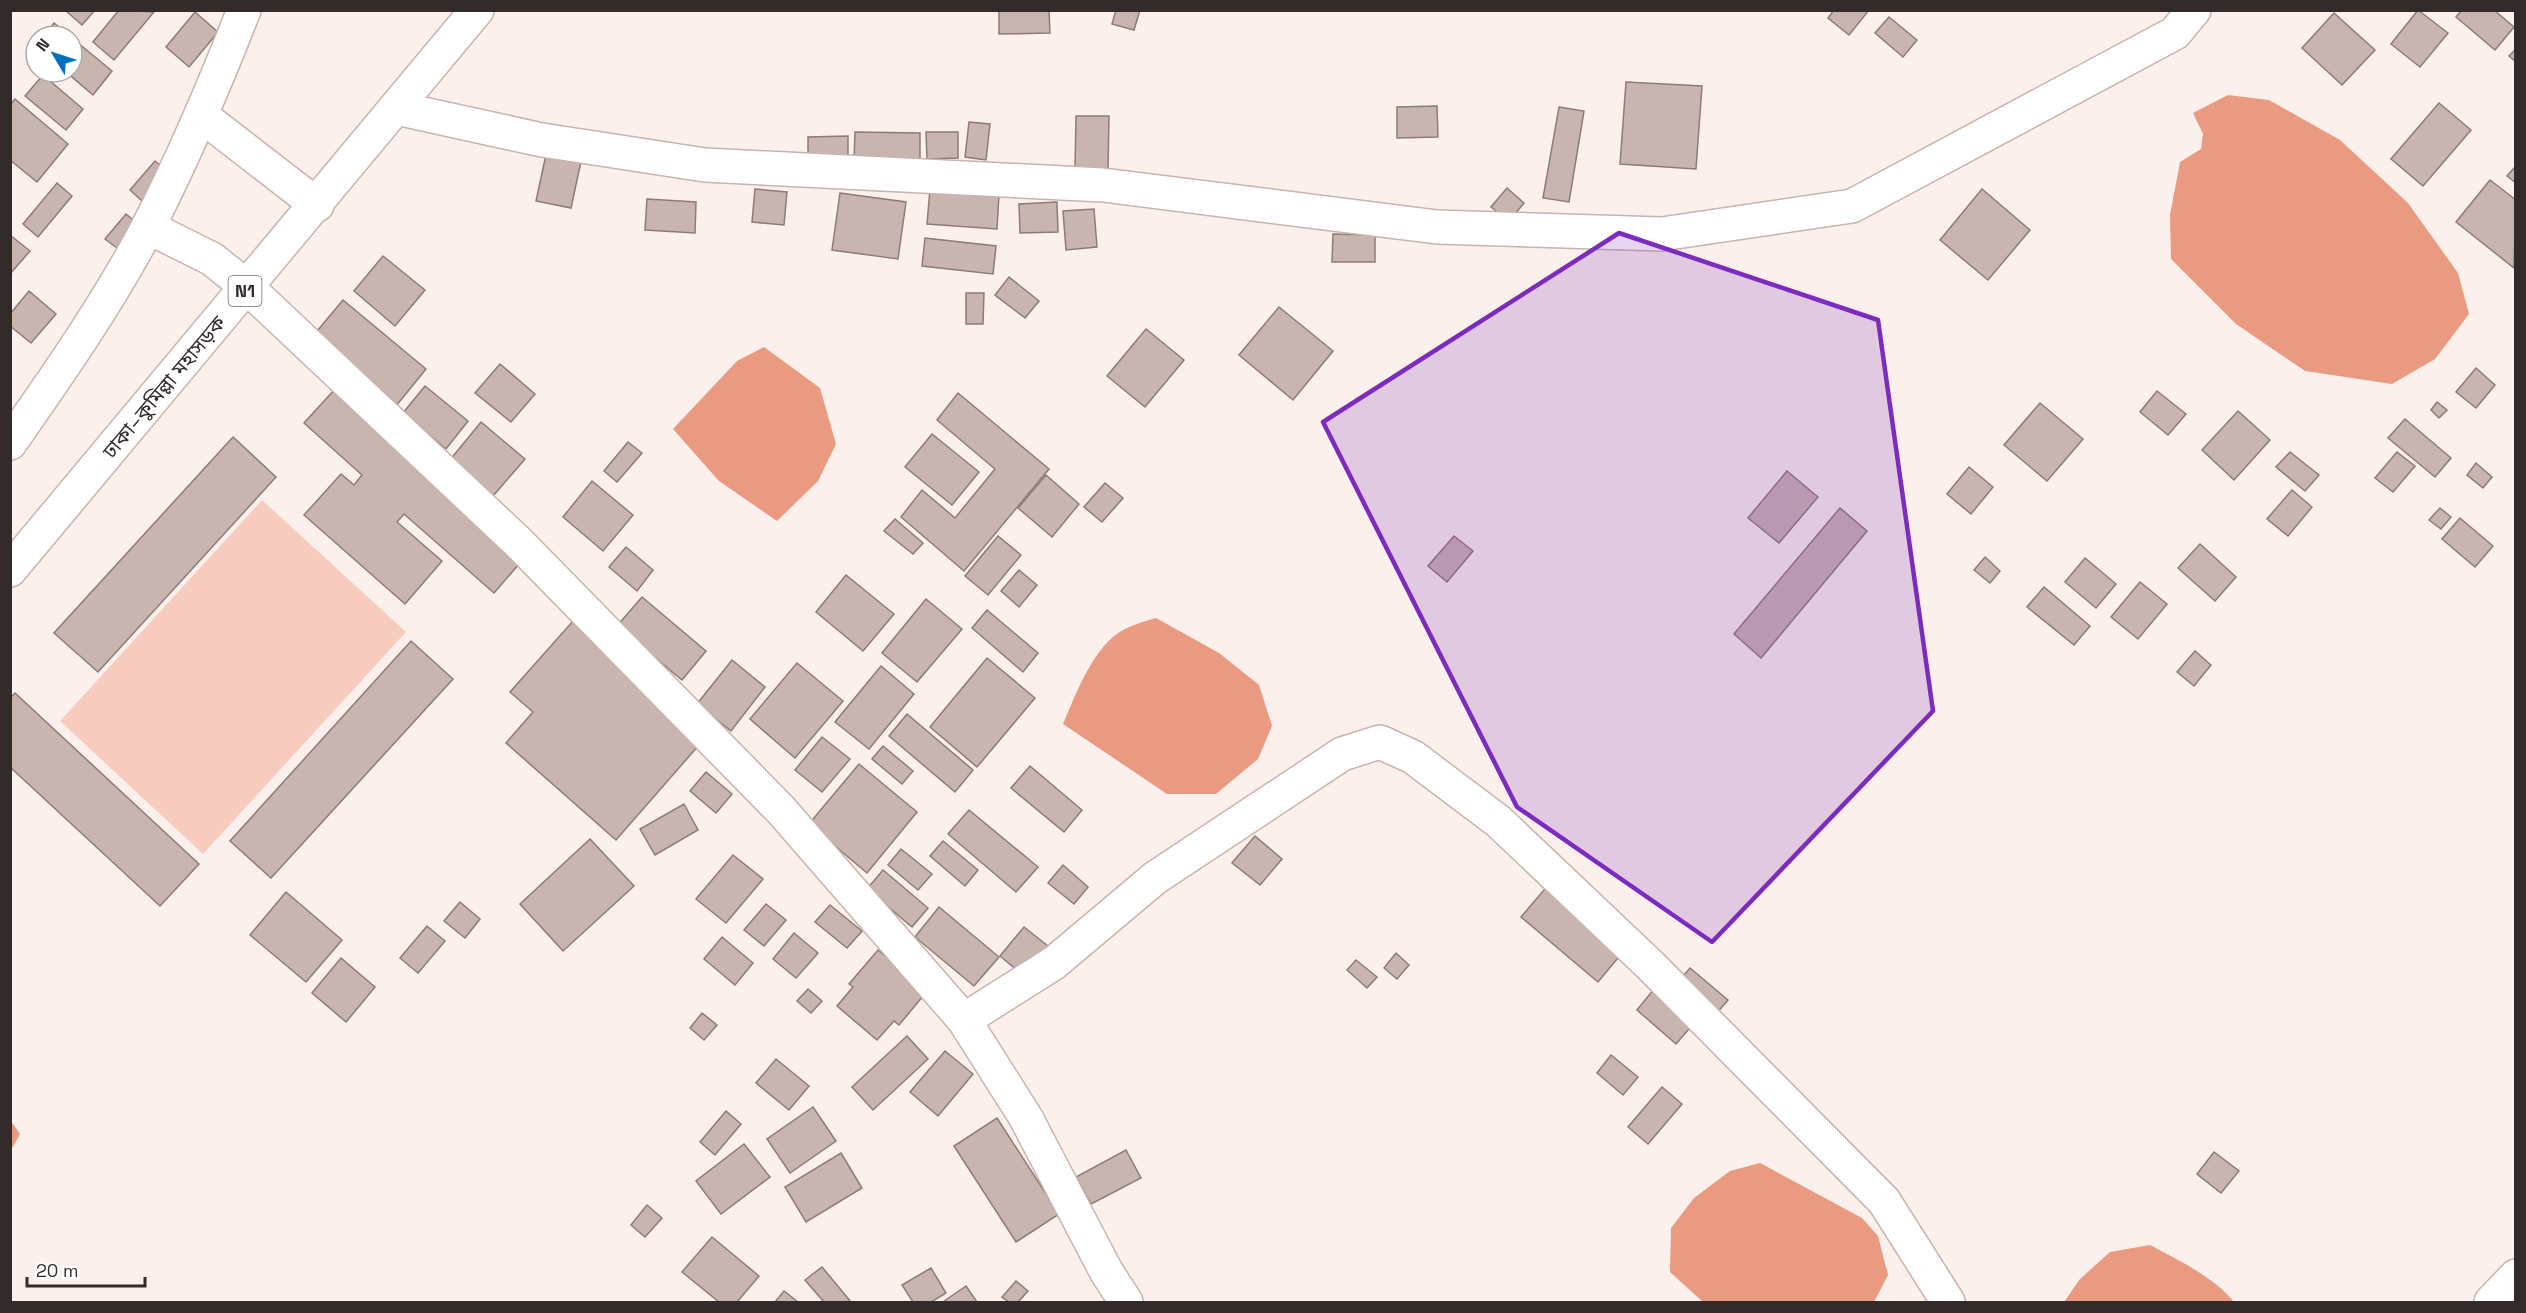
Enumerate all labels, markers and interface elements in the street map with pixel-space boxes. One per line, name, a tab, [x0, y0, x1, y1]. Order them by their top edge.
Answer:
north arrow	[24, 24, 84, 84]
text: N	[31, 34, 54, 56]
road number: N1	[228, 276, 262, 306]
street label: ঢাকা–কুমিল্লা মহাসড়ক	[96, 310, 232, 464]
scale bar	[27, 1250, 146, 1288]
text: 20 m	[36, 1259, 79, 1282]

